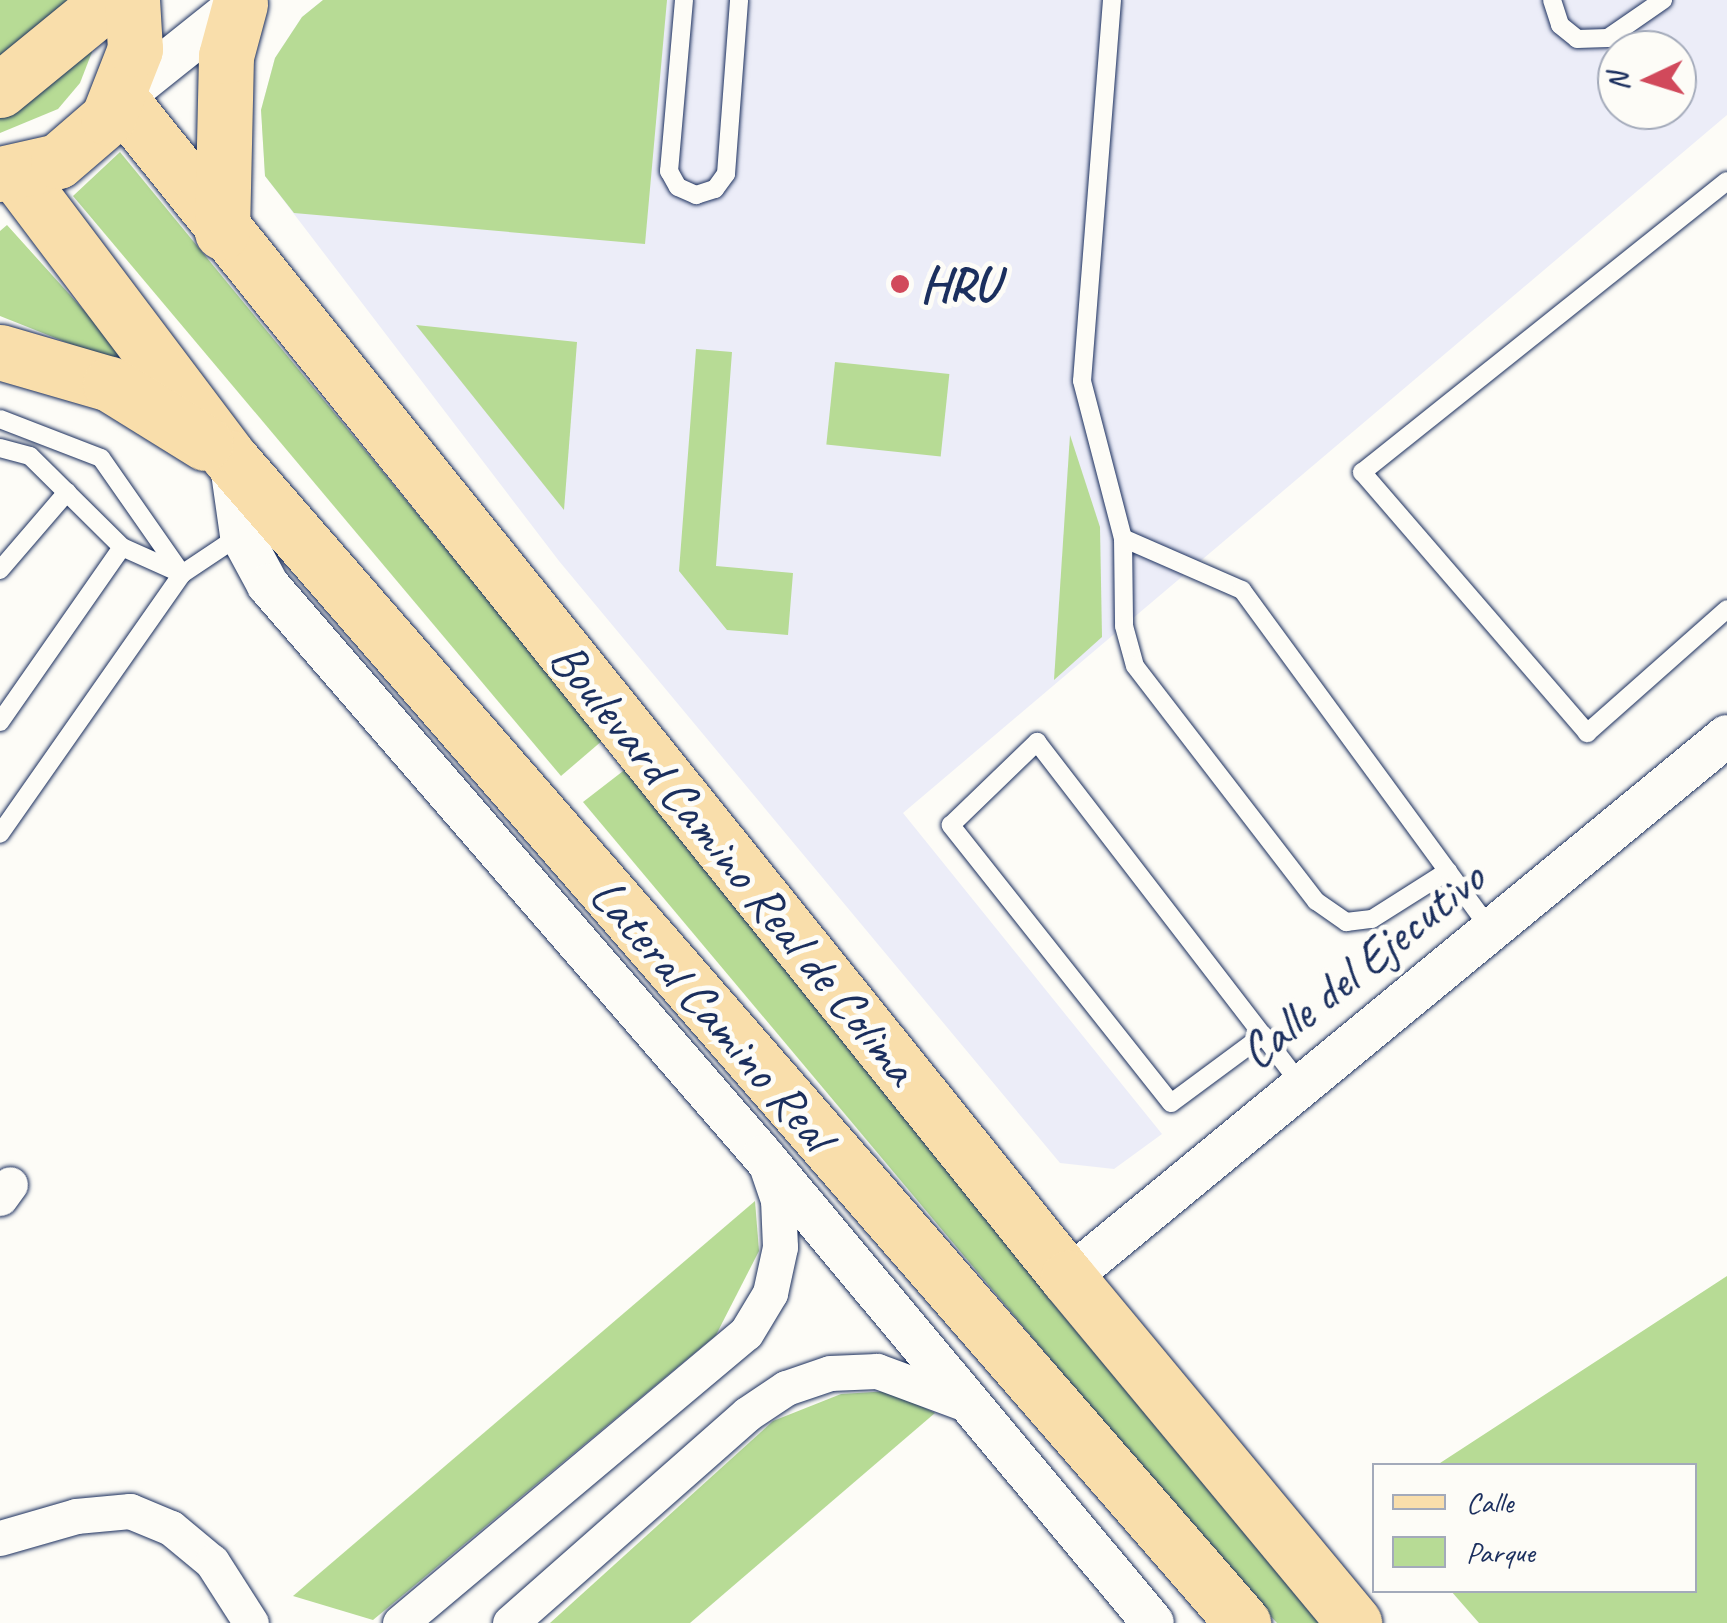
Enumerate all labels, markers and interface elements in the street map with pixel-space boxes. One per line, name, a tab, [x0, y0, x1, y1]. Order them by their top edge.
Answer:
north arrow	[1597, 30, 1697, 130]
text: N	[1601, 72, 1637, 92]
place label: HRU	[920, 254, 998, 314]
marker: HRU	[889, 273, 911, 295]
street label: Boulevard Camino Real de Colima	[537, 630, 931, 1096]
street label: Calle del Ejecutivo	[1228, 848, 1496, 1082]
street label: Lateral Camino Real	[577, 866, 847, 1162]
legend	[1372, 1463, 1697, 1593]
text: Calle	[1466, 1483, 1513, 1521]
text: Parque	[1466, 1533, 1535, 1571]

